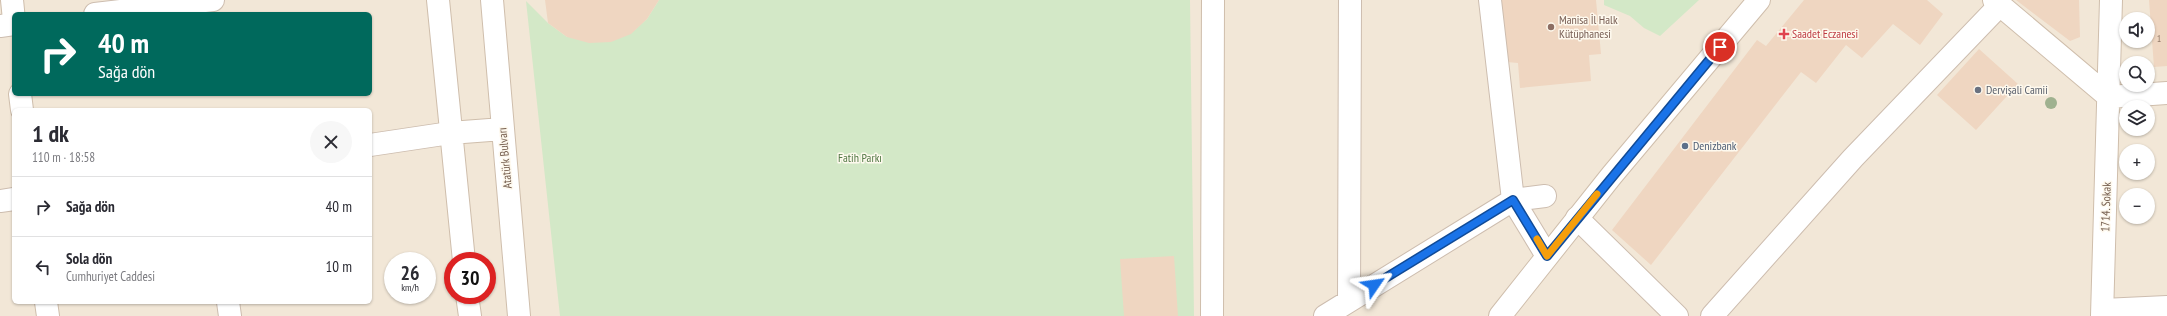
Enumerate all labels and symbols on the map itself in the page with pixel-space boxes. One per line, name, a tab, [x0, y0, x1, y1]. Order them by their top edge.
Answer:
place label: Manisa İl Halk Kütüphanesi	[1559, 12, 1618, 41]
marker: Manisa İl Halk Kütüphanesi	[1546, 22, 1556, 32]
place label: Saadet Eczanesi	[1792, 26, 1858, 41]
marker: Saadet Eczanesi	[1779, 29, 1789, 39]
pin	[1703, 30, 1737, 64]
house number: 1	[2157, 32, 2161, 45]
place label: Dervişali Camii	[1986, 82, 2048, 97]
marker: Dervişali Camii	[1973, 85, 1983, 95]
street label: Atatürk Bulvarı	[494, 127, 515, 189]
place label: Denizbank	[1693, 138, 1737, 153]
marker: Denizbank	[1680, 141, 1690, 151]
park label: Fatih Parkı	[838, 150, 882, 165]
street label: 1714. Sokak	[2097, 181, 2114, 232]
speed limit sign: 30	[444, 252, 496, 304]
position arrow	[1353, 264, 1395, 306]

